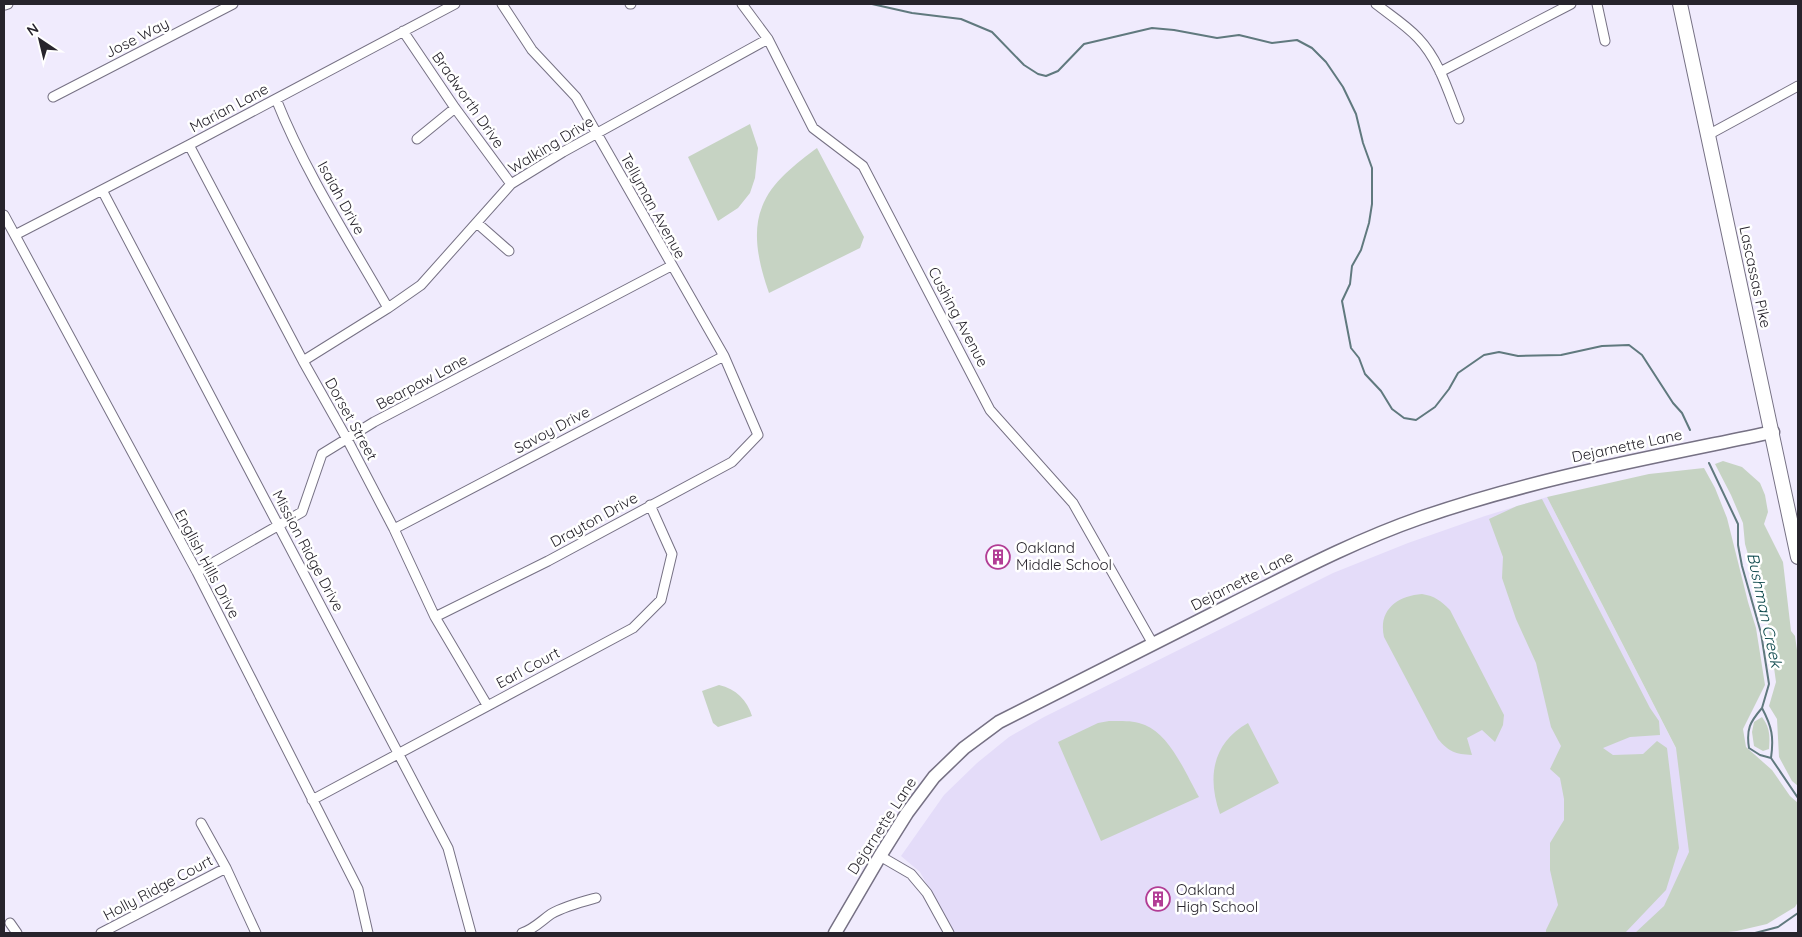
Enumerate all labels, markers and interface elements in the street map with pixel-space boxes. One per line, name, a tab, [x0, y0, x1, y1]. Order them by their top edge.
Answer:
street label: Jose Way	[102, 13, 172, 62]
north arrow	[15, 15, 65, 65]
text: N	[23, 19, 42, 40]
street label: Bradworth Drive	[428, 48, 509, 152]
street label: Marian Lane	[186, 79, 271, 136]
street label: Walking Drive	[505, 112, 597, 178]
street label: Tellyman Avenue	[617, 150, 690, 262]
street label: Isaiah Drive	[313, 158, 369, 238]
street label: Lascassas Pike	[1735, 224, 1776, 330]
street label: Cushing Avenue	[924, 264, 993, 370]
street label: Bearpaw Lane	[373, 349, 471, 414]
street label: Dorset Street	[321, 374, 382, 463]
street label: Savoy Drive	[511, 402, 593, 457]
street label: Dejarnette Lane	[1570, 425, 1684, 466]
street label: Mission Ridge Drive	[268, 487, 348, 615]
street label: Drayton Drive	[547, 488, 641, 551]
street label: English Hills Drive	[171, 506, 244, 622]
place label: Oakland Middle School	[1016, 538, 1112, 574]
building icon: Oakland Middle School	[985, 544, 1011, 570]
street label: Dejarnette Lane	[1187, 547, 1296, 615]
water label: Bushman Creek	[1743, 551, 1787, 671]
street label: Earl Court	[493, 643, 563, 692]
street label: Dejarnette Lane	[843, 773, 920, 878]
street label: Holly Ridge Court	[100, 851, 216, 924]
place label: Oakland High School	[1176, 880, 1258, 916]
building icon: Oakland High School	[1145, 886, 1171, 912]

